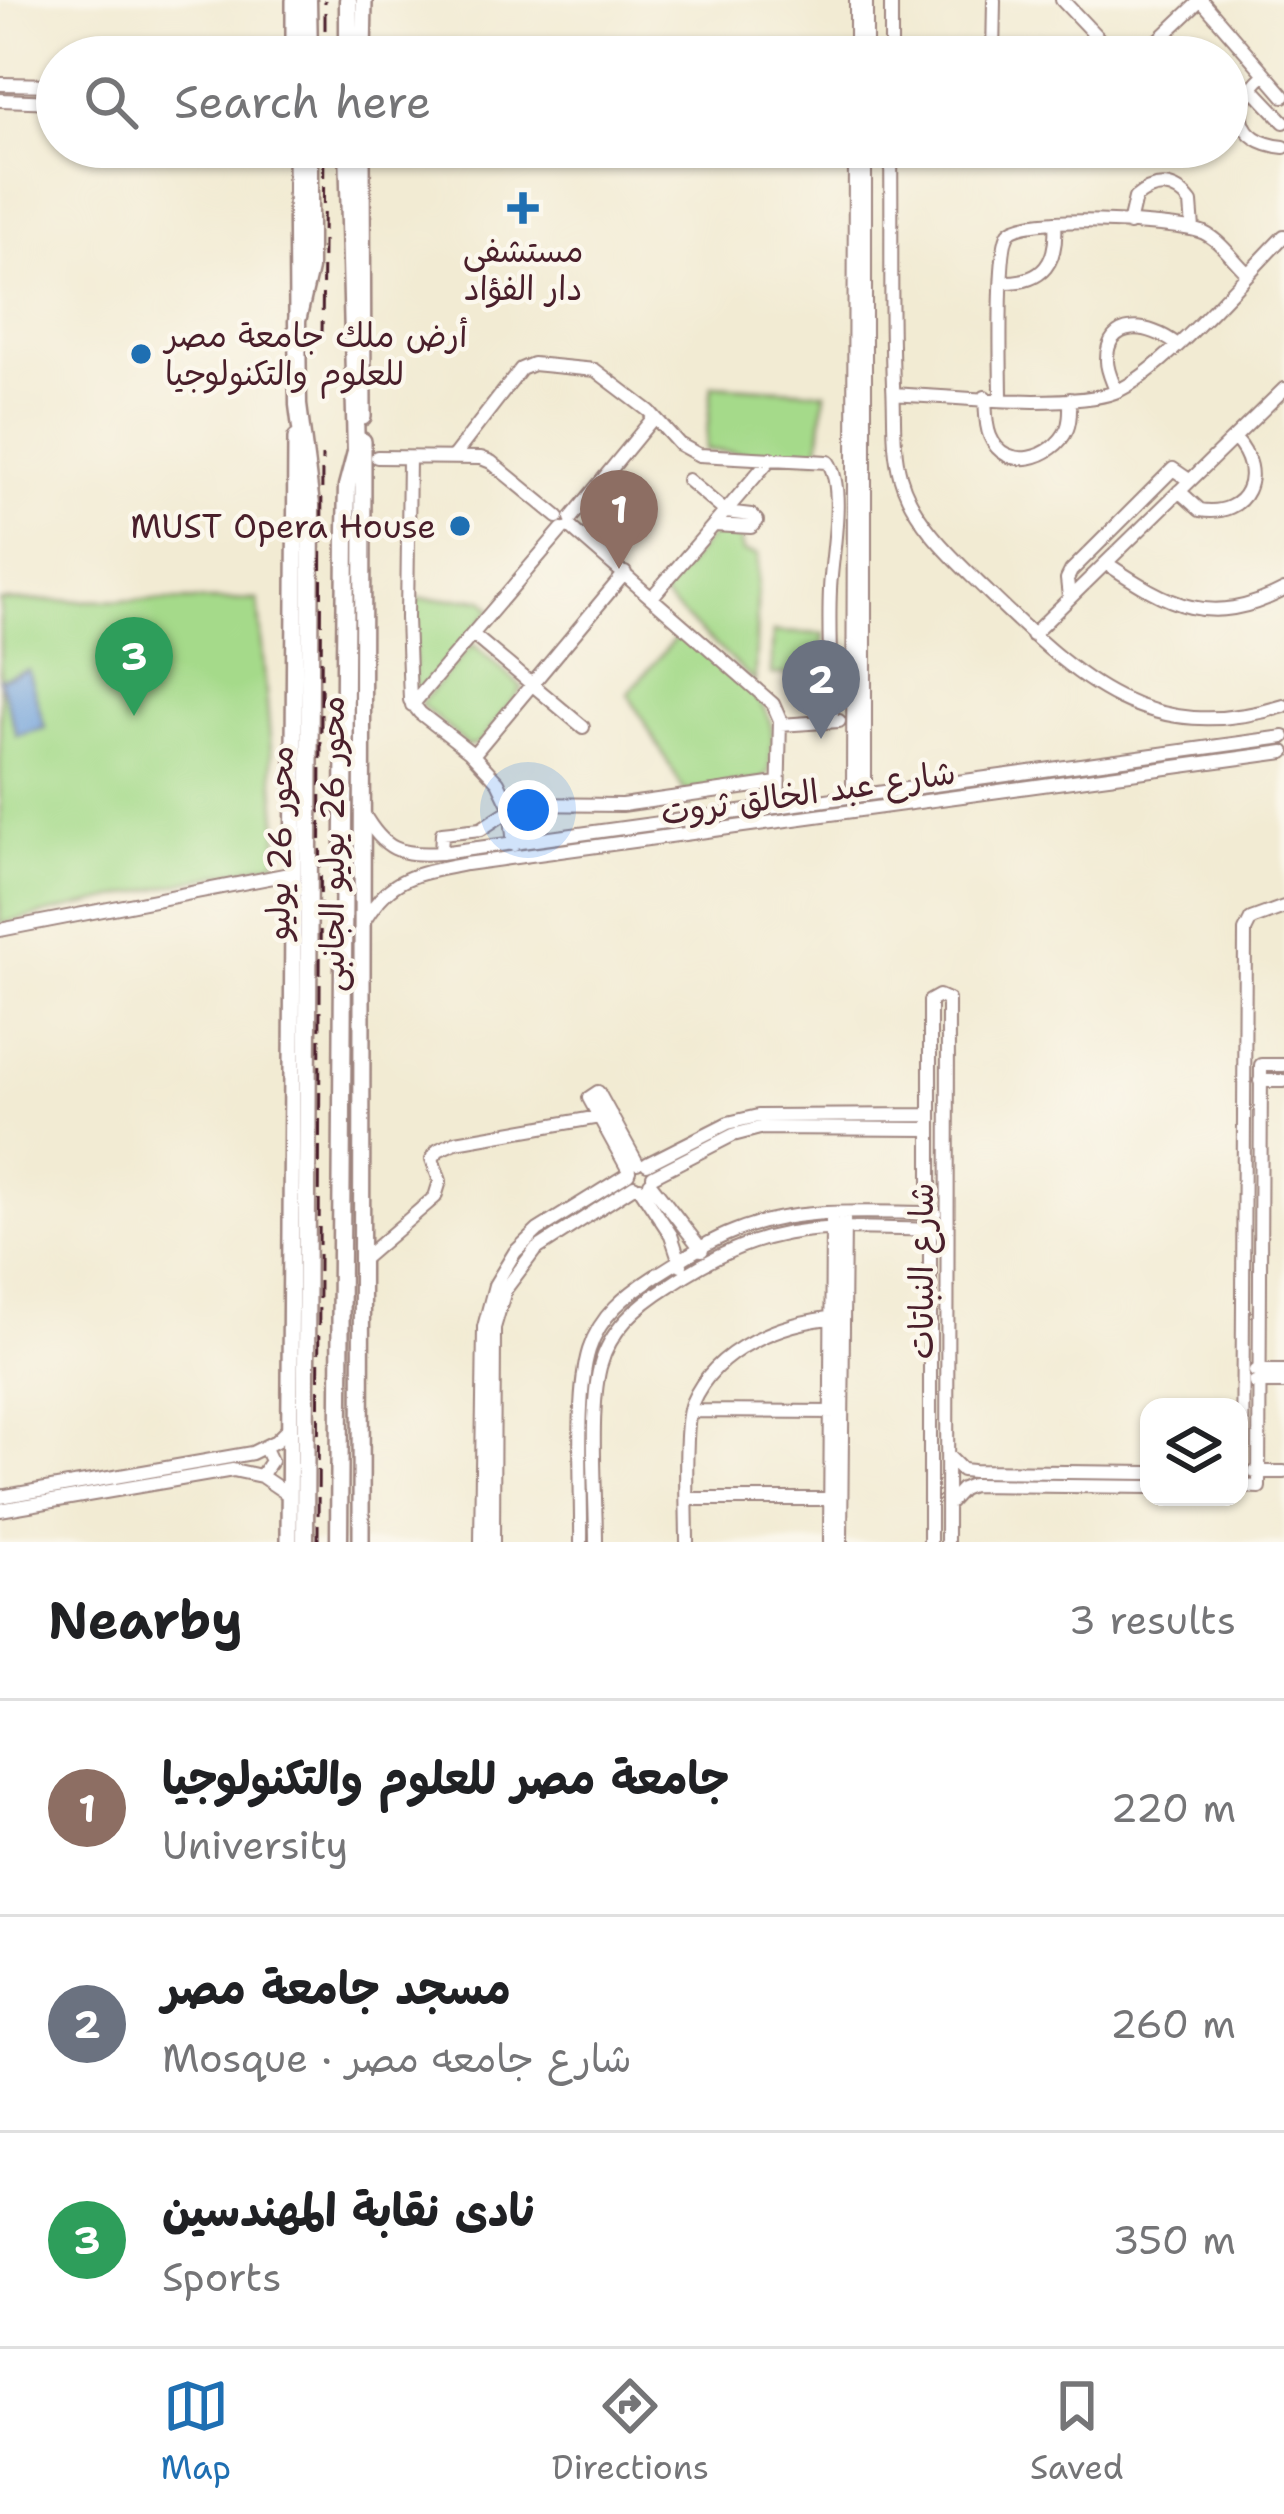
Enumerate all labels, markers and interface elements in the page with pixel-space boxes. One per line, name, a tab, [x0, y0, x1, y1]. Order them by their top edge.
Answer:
search box	[36, 36, 1248, 168]
icon: search	[78, 69, 144, 135]
text: Search here	[174, 72, 431, 132]
marker: مستشفى دار الفؤاد	[507, 192, 539, 224]
place label: مستشفى دار الفؤاد	[463, 228, 583, 311]
place label: أرض ملك جامعة مصر للعلوم والتكنولوجيا	[162, 313, 467, 399]
marker: أرض ملك جامعة مصر للعلوم والتكنولوجيا	[128, 341, 154, 367]
pin: 1	[580, 470, 658, 569]
place label: MUST Opera House	[130, 504, 436, 549]
marker: MUST Opera House	[447, 513, 473, 539]
pin: 3	[95, 617, 173, 716]
pin: 2	[782, 640, 860, 739]
street label: محور 26 يوليو الجانبى	[310, 696, 355, 992]
street label: محور 26 يوليو	[255, 745, 304, 943]
street label: شارع عبد الخالق ثروت	[658, 750, 958, 836]
your location	[498, 780, 558, 840]
street label: شارع النباتات	[899, 1183, 945, 1359]
map controls	[1140, 1398, 1248, 1506]
button: layers	[1140, 1398, 1248, 1506]
text: Nearby	[48, 1586, 243, 1654]
text: 3 results	[1069, 1594, 1236, 1646]
text: جامعة مصر للعلوم والتكنولوجيا	[162, 1748, 730, 1808]
text: 1	[78, 1782, 96, 1834]
text: 220 m	[1110, 1782, 1236, 1834]
text: University	[162, 1819, 348, 1871]
text: مسجد جامعة مصر	[162, 1958, 511, 2018]
text: 2	[73, 1998, 101, 2050]
text: 260 m	[1110, 1998, 1236, 2050]
text: Mosque · شارع جامعه مصر	[162, 2032, 632, 2084]
text: نادى نقابة المهندسين	[162, 2180, 539, 2240]
text: 3	[73, 2214, 101, 2266]
text: 350 m	[1112, 2214, 1236, 2266]
text: Sports	[162, 2251, 282, 2303]
tab: Map	[160, 2373, 231, 2490]
tab: Directions	[552, 2373, 709, 2490]
tab: Saved	[1030, 2373, 1124, 2490]

